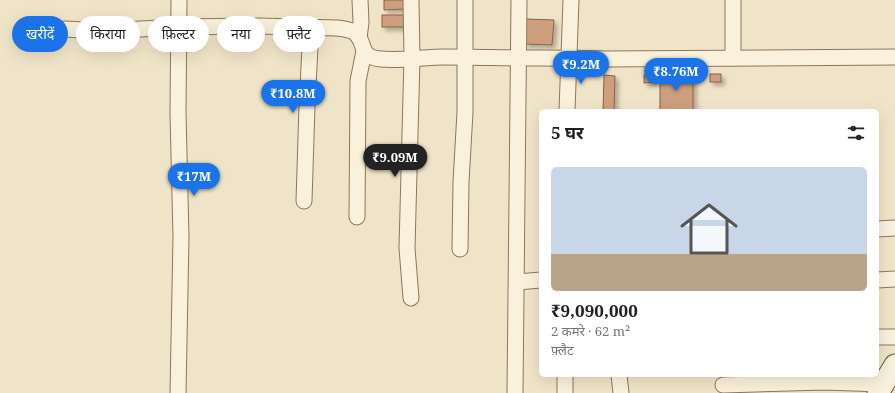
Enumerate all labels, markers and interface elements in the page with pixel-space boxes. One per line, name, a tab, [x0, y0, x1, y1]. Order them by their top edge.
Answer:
chip: खरीदें	[12, 16, 68, 52]
chip: किराया	[76, 16, 140, 52]
chip: फ़िल्टर	[148, 16, 209, 52]
chip: नया	[217, 16, 265, 52]
chip: फ़्लैट	[273, 16, 325, 52]
pin: ₹9.2M	[553, 51, 609, 85]
text: ₹9.2M	[562, 55, 600, 73]
pin: ₹8.76M	[643, 58, 709, 92]
text: ₹8.76M	[653, 62, 699, 80]
pin: ₹10.8M	[260, 80, 326, 114]
text: ₹10.8M	[270, 84, 316, 102]
text: 5 घर	[551, 121, 584, 144]
icon: filters	[845, 122, 867, 144]
pin: ₹9.09M	[362, 144, 428, 178]
text: ₹9.09M	[372, 148, 418, 166]
pin: ₹17M	[170, 163, 218, 197]
text: ₹17M	[177, 167, 211, 185]
icon: home	[673, 193, 745, 265]
text: ₹9,090,000	[551, 299, 638, 322]
text: 2 कमरे · 62 m²	[551, 322, 630, 340]
text: फ़्लैट	[551, 341, 574, 359]

